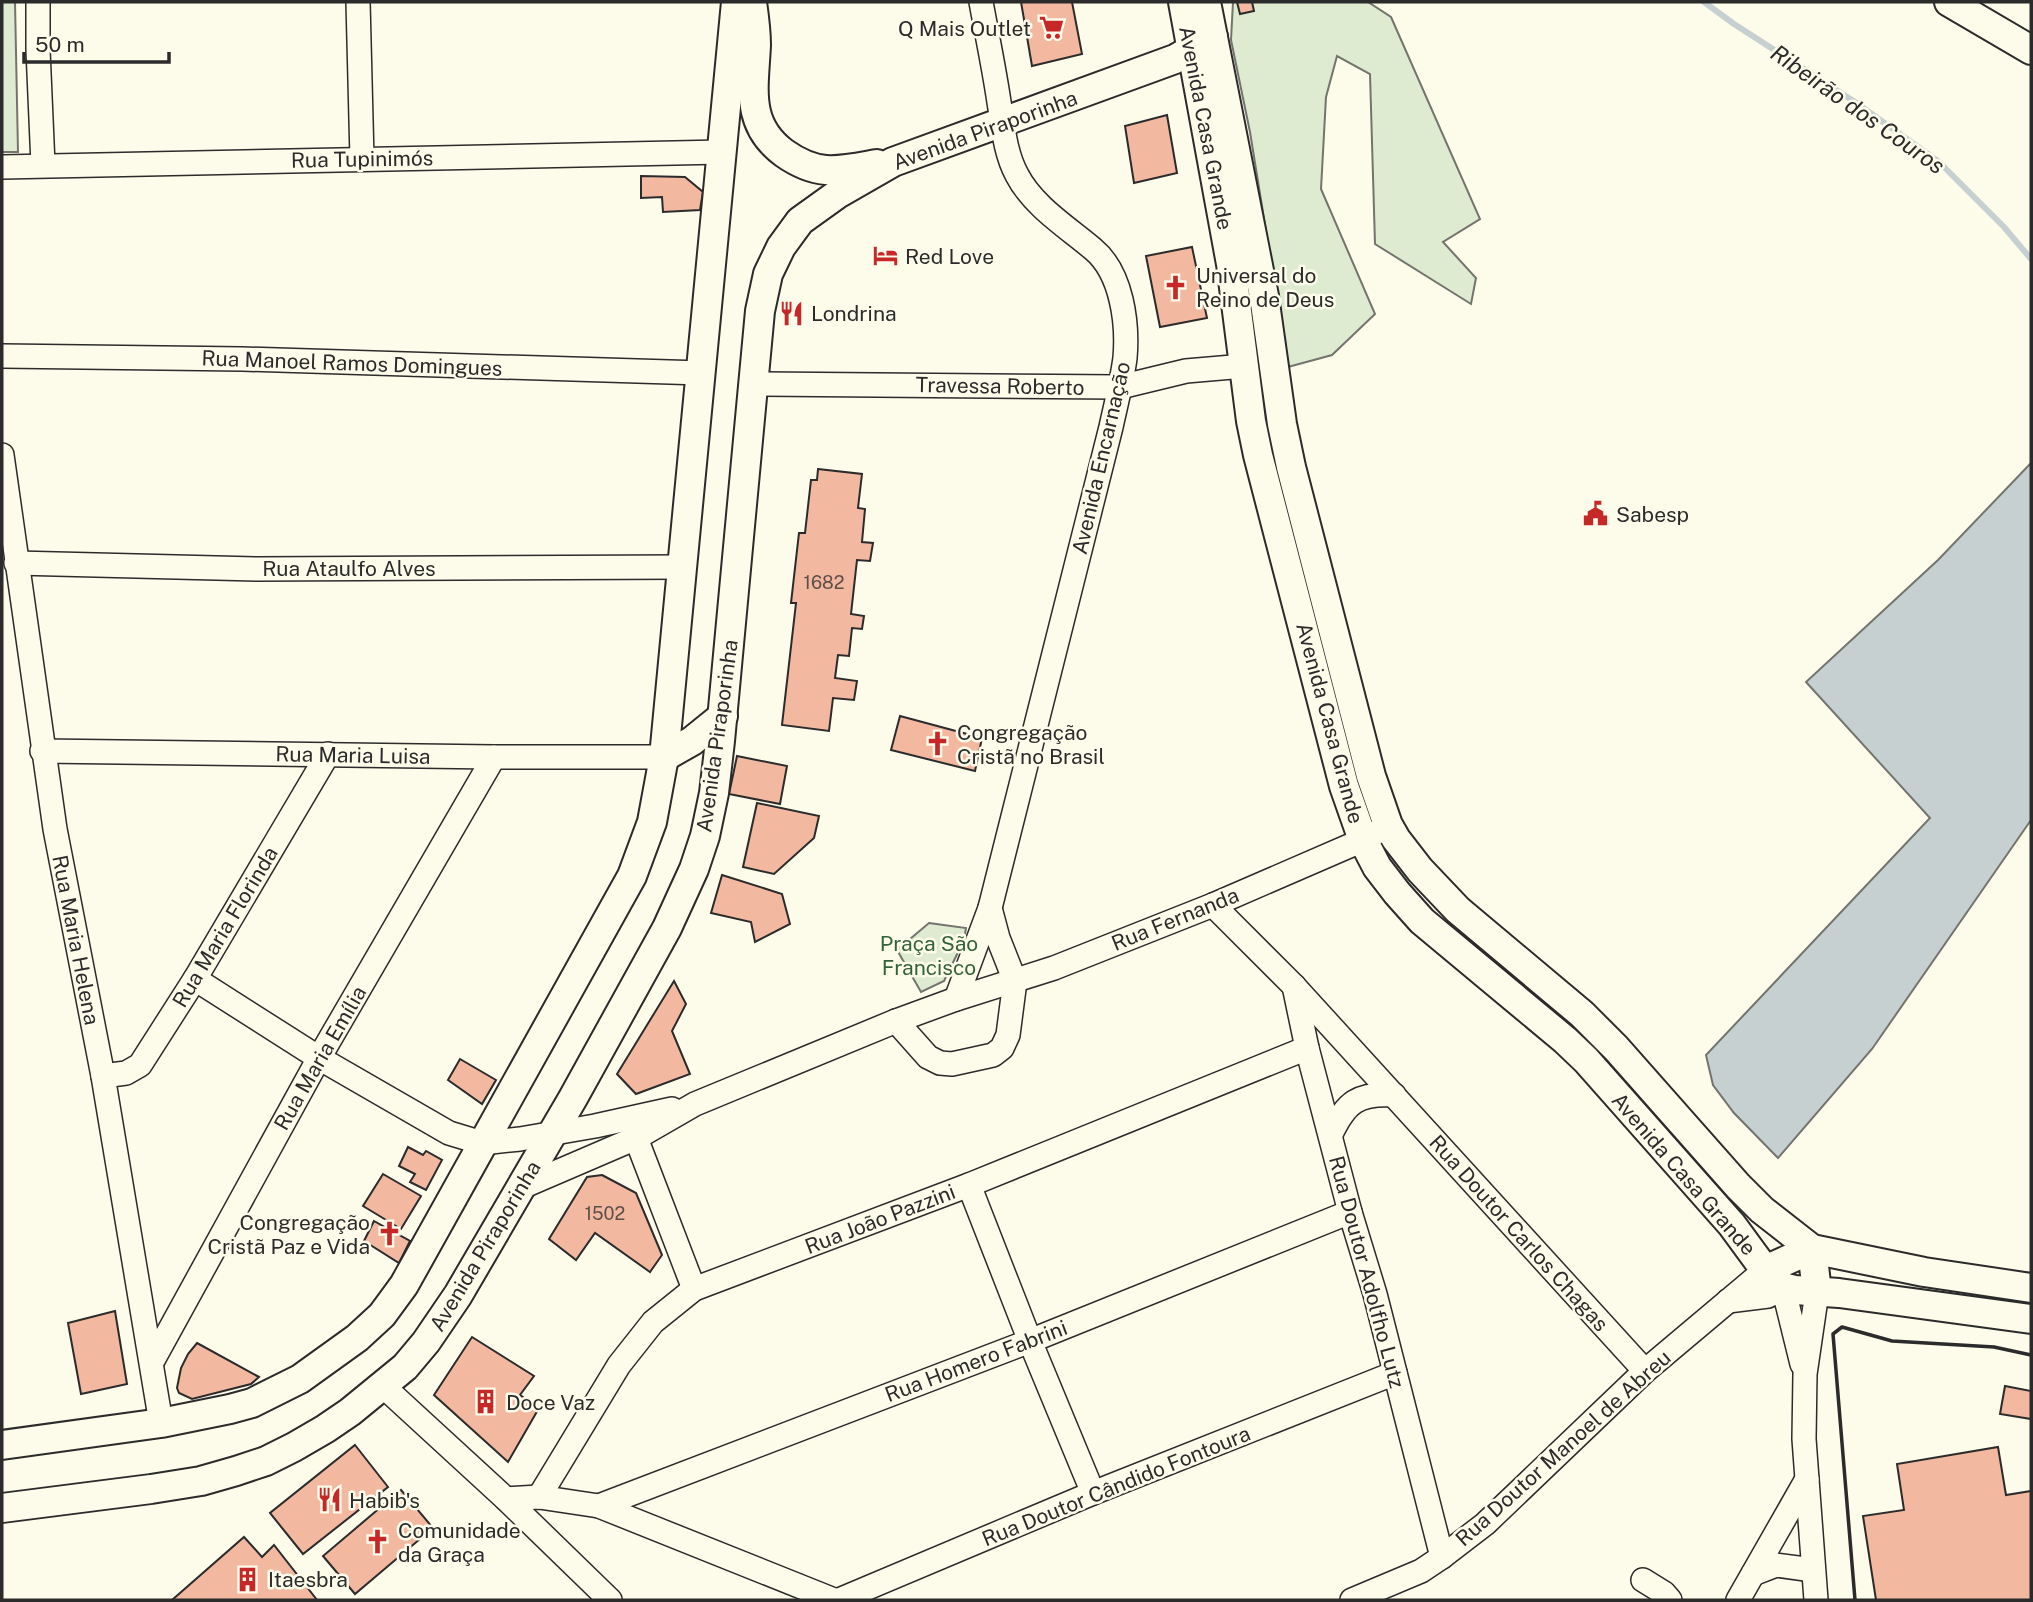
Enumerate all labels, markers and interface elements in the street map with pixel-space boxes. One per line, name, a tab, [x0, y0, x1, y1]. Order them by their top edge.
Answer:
supermarket icon: Q Mais Outlet	[1037, 14, 1065, 42]
place label: Q Mais Outlet	[898, 16, 1031, 41]
scale bar	[24, 21, 170, 65]
street label: Avenida Casa Grande	[1174, 24, 1238, 232]
text: 50 m	[35, 32, 85, 57]
water label: Ribeirão dos Couros	[1766, 39, 1950, 179]
street label: Avenida Piraporinha	[889, 85, 1081, 175]
street label: Rua Tupinimós	[291, 145, 433, 173]
hotel icon: Red Love	[871, 242, 899, 270]
place label: Red Love	[905, 244, 994, 269]
place label: Universal do Reino de Deus	[1196, 263, 1334, 312]
church icon: Universal do Reino de Deus	[1162, 273, 1190, 301]
restaurant icon: Londrina	[777, 299, 805, 327]
place label: Londrina	[811, 301, 897, 326]
street label: Rua Manoel Ramos Domingues	[201, 345, 503, 381]
street label: Avenida Encarnação	[1067, 359, 1135, 557]
street label: Travessa Roberto	[915, 372, 1085, 400]
public building icon: Sabesp	[1582, 500, 1610, 528]
place label: Sabesp	[1616, 502, 1689, 527]
street label: Rua Ataulfo Alves	[262, 556, 436, 581]
house number: 1682	[804, 572, 844, 593]
street label: Avenida Casa Grande	[1291, 620, 1369, 826]
street label: Avenida Piraporinha	[691, 638, 743, 834]
place label: Congregação Cristã no Brasil	[957, 720, 1105, 769]
church icon: Congregação Cristã no Brasil	[923, 730, 951, 758]
street label: Rua Maria Luisa	[275, 741, 431, 769]
street label: Rua Maria Florinda	[167, 842, 283, 1012]
street label: Rua Maria Helena	[47, 853, 105, 1027]
street label: Rua Fernanda	[1108, 882, 1242, 956]
park label: Praça São Francisco	[880, 931, 978, 980]
street label: Rua Maria Emília	[269, 981, 371, 1135]
street label: Avenida Casa Grande	[1607, 1088, 1761, 1260]
street label: Rua Doutor Carlos Chagas	[1424, 1130, 1614, 1336]
street label: Rua Doutor Adolfho Lutz	[1324, 1153, 1410, 1391]
street label: Avenida Piraporinha	[424, 1156, 546, 1336]
street label: Rua João Pazzini	[801, 1179, 959, 1259]
house number: 1502	[585, 1203, 625, 1224]
place label: Congregação Cristã Paz e Vida	[207, 1210, 370, 1259]
church icon: Congregação Cristã Paz e Vida	[376, 1220, 404, 1248]
street label: Rua Homero Fabrini	[881, 1315, 1071, 1407]
street label: Rua Doutor Manoel de Abreu	[1450, 1345, 1676, 1551]
building icon: Doce Vaz	[472, 1388, 500, 1416]
place label: Doce Vaz	[506, 1390, 595, 1415]
street label: Rua Doutor Cândido Fontoura	[978, 1421, 1254, 1551]
restaurant icon: Habib's	[315, 1486, 343, 1514]
place label: Habib's	[349, 1488, 420, 1513]
place label: Comunidade da Graça	[398, 1518, 521, 1567]
church icon: Comunidade da Graça	[364, 1528, 392, 1556]
building icon: Itaesbra	[234, 1565, 262, 1593]
place label: Itaesbra	[268, 1567, 348, 1592]

